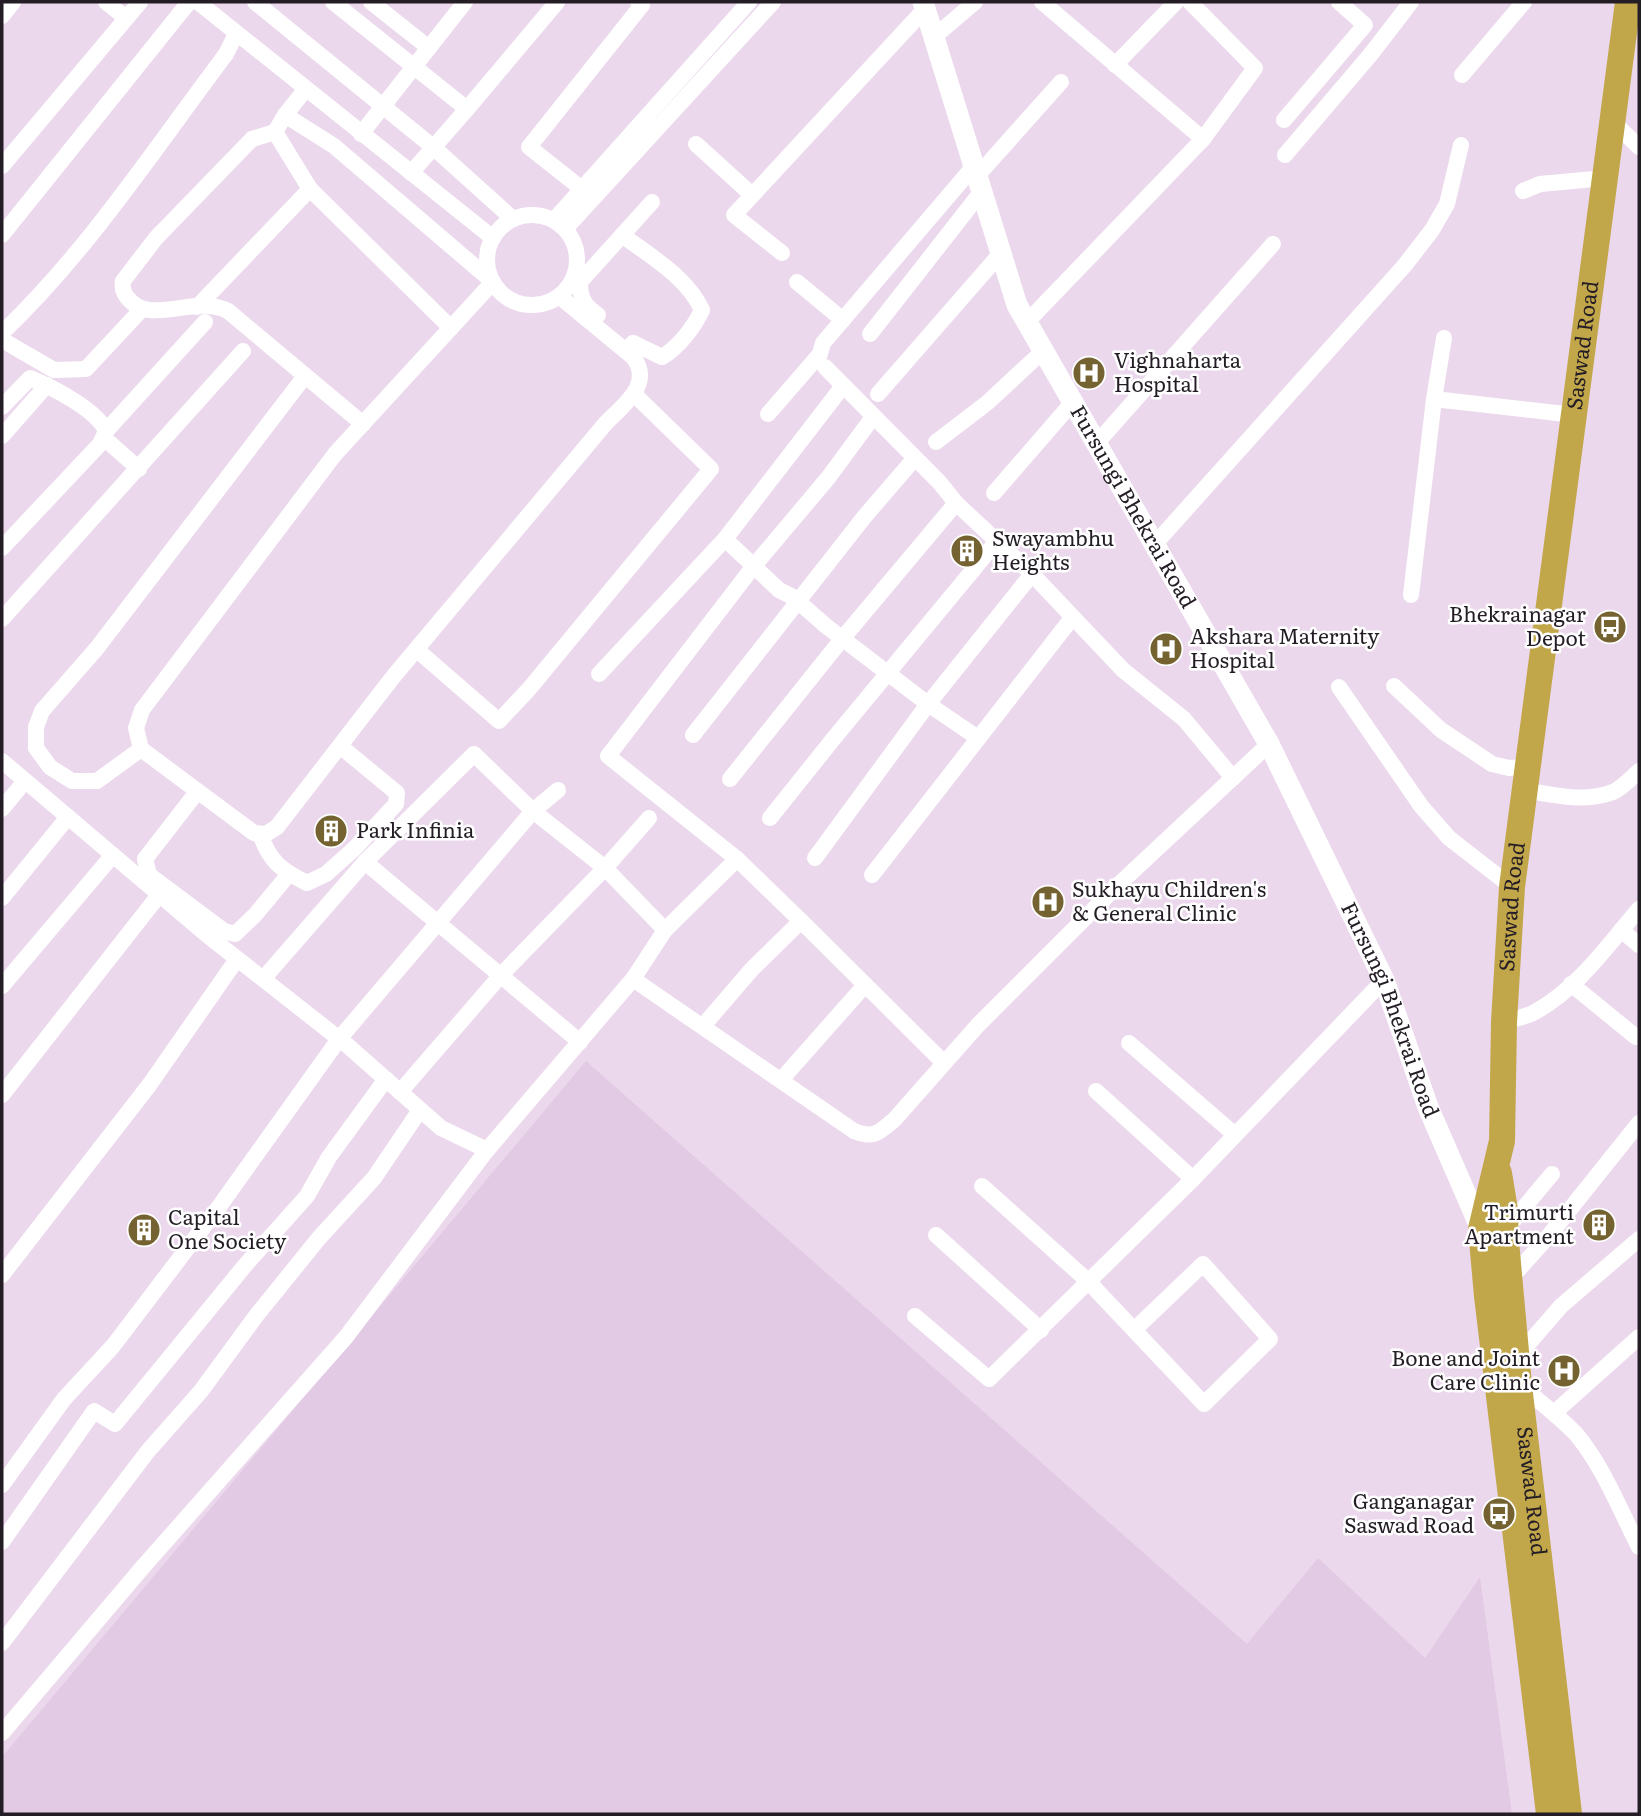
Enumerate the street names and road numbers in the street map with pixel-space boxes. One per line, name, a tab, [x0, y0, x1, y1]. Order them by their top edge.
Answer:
street label: Saswad Road	[1557, 278, 1604, 412]
street label: Fursungi Bhekrai Road	[1064, 398, 1206, 613]
street label: Saswad Road	[1489, 840, 1531, 972]
street label: Fursungi Bhekrai Road	[1335, 896, 1449, 1122]
street label: Saswad Road	[1511, 1424, 1557, 1557]

